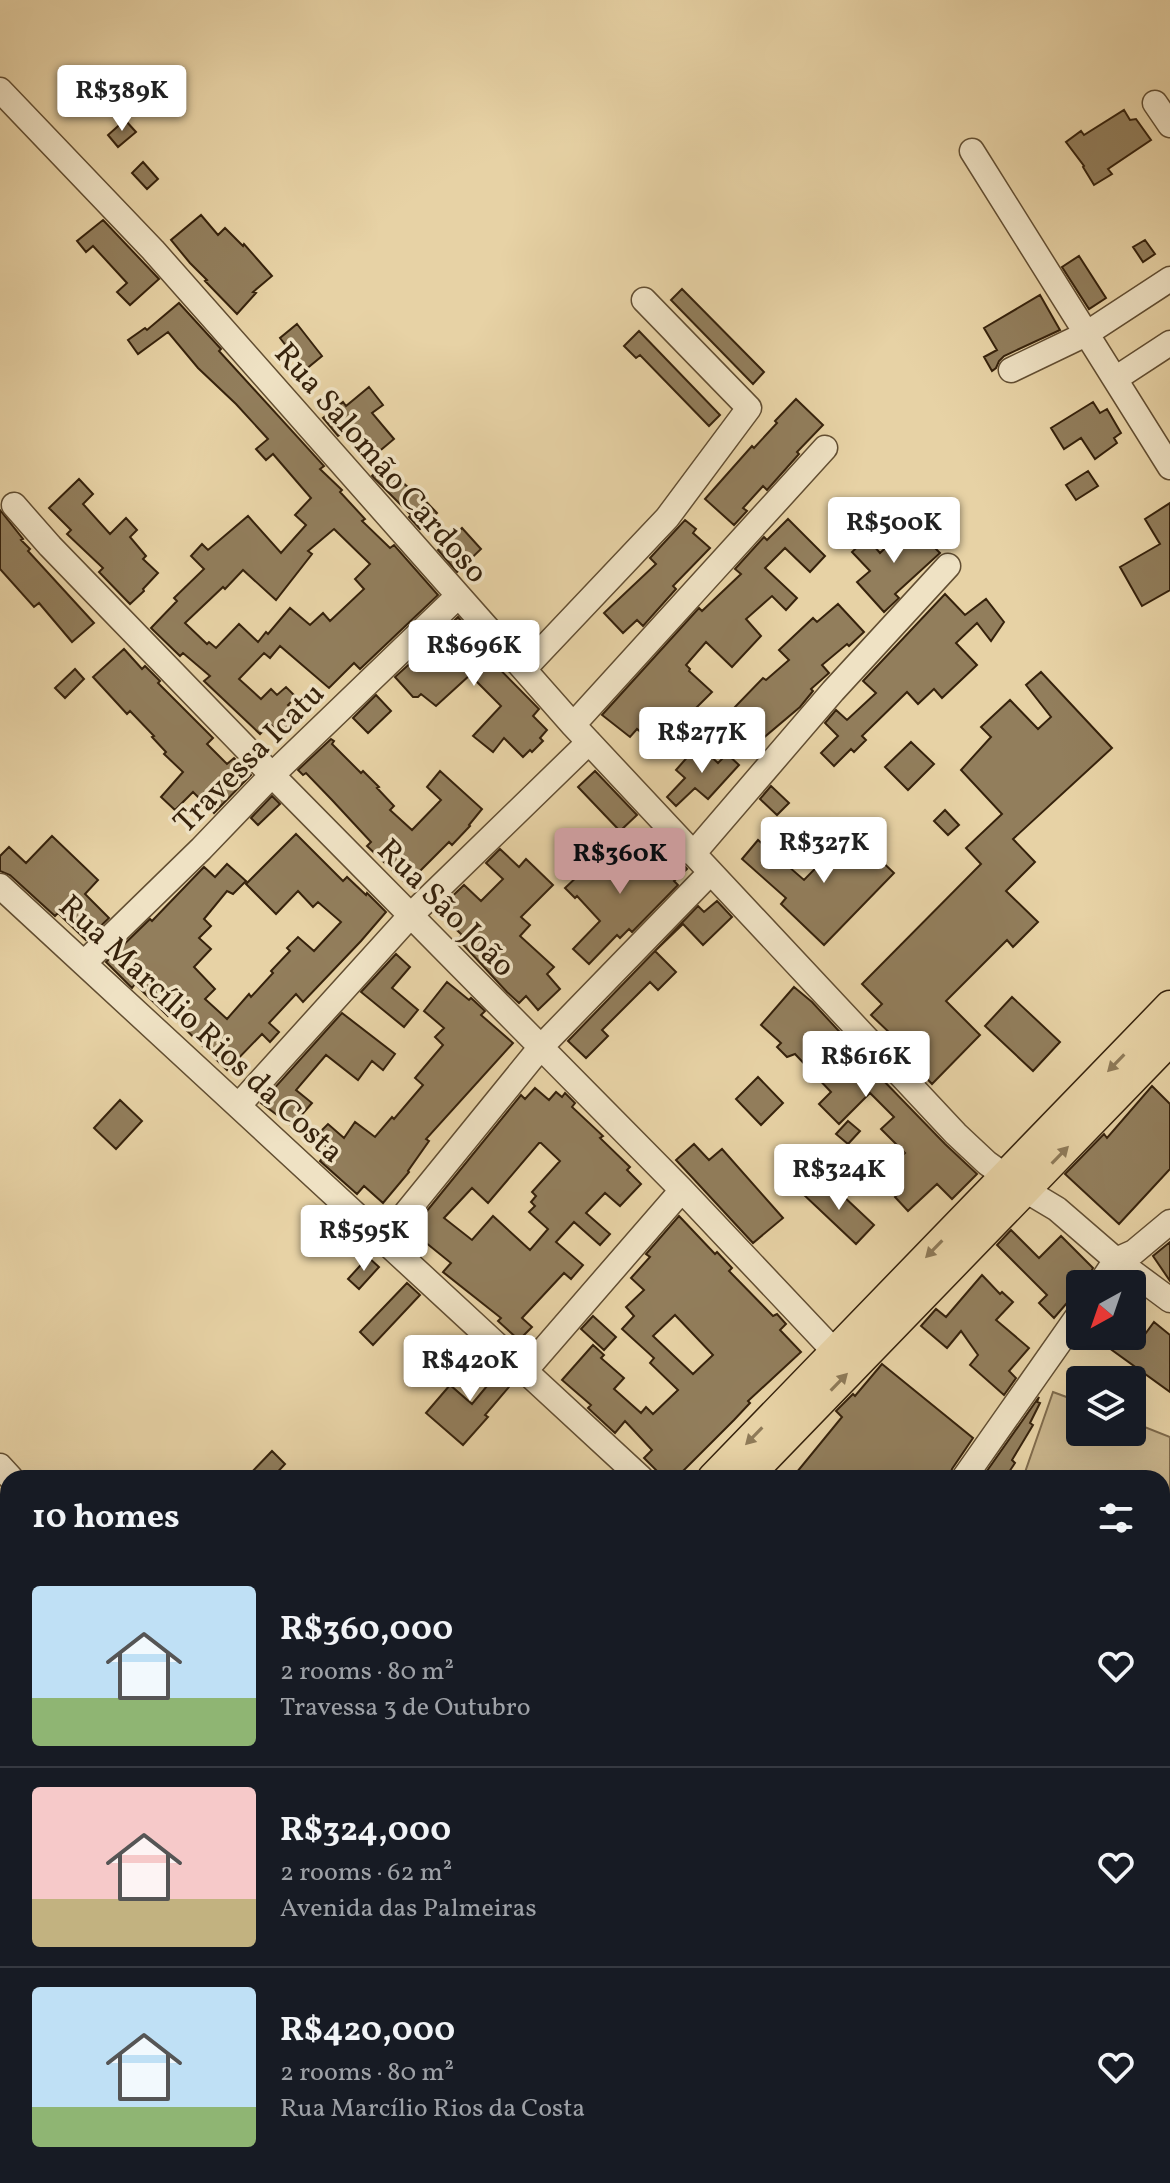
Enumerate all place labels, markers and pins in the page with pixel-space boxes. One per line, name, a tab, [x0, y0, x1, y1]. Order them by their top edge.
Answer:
pin: R$389K	[57, 65, 187, 133]
pin: R$500K	[829, 497, 959, 565]
pin: R$696K	[409, 620, 539, 688]
pin: R$277K	[637, 707, 767, 775]
pin: R$327K	[759, 817, 889, 885]
pin: R$360K	[555, 828, 685, 896]
pin: R$616K	[801, 1031, 931, 1099]
pin: R$324K	[774, 1144, 904, 1212]
pin: R$595K	[299, 1205, 429, 1273]
pin: R$420K	[405, 1335, 535, 1403]

